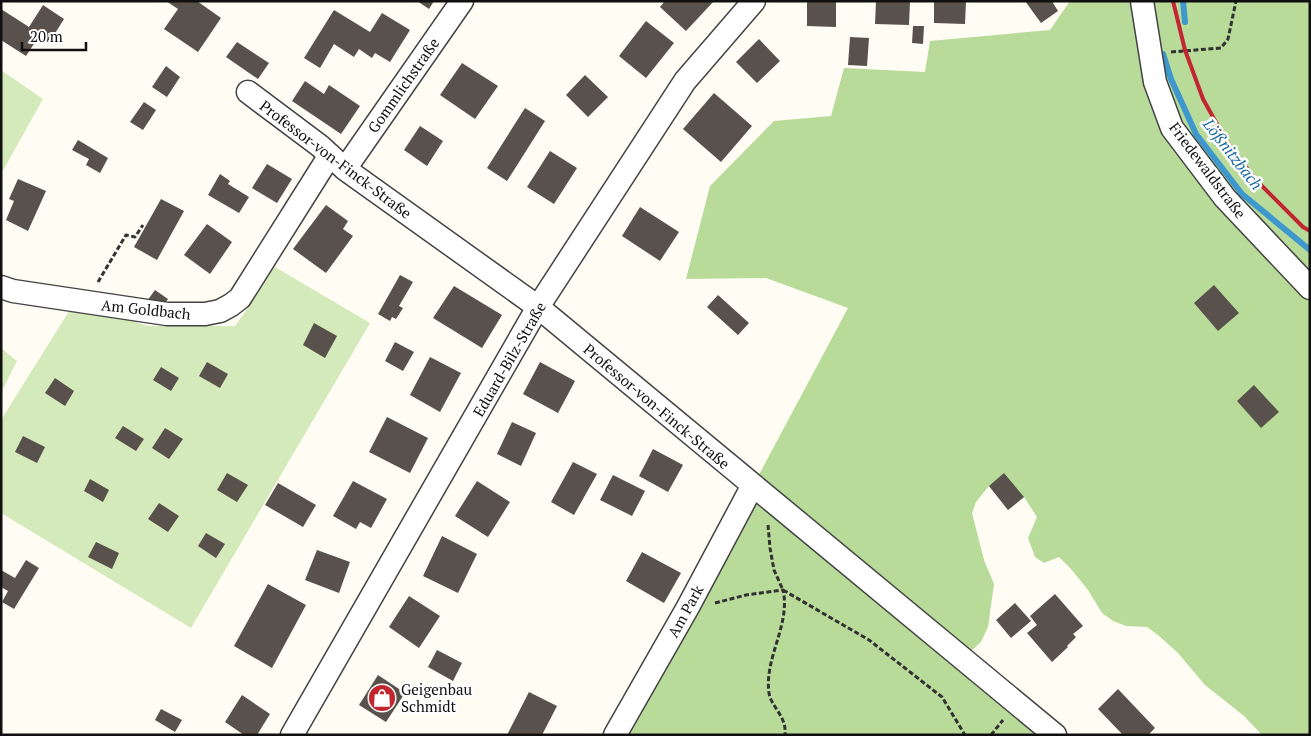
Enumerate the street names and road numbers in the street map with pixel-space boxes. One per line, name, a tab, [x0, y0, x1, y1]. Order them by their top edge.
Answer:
street label: Gommlichstraße	[363, 33, 443, 137]
street label: Professor-von-Finck-Straße	[256, 95, 416, 223]
street label: Friedewaldstraße	[1165, 118, 1251, 222]
street label: Am Goldbach	[100, 294, 192, 324]
street label: Eduard-Bilz-Straße	[468, 298, 550, 420]
street label: Professor-von-Finck-Straße	[580, 339, 734, 473]
street label: Am Park	[662, 581, 708, 641]

